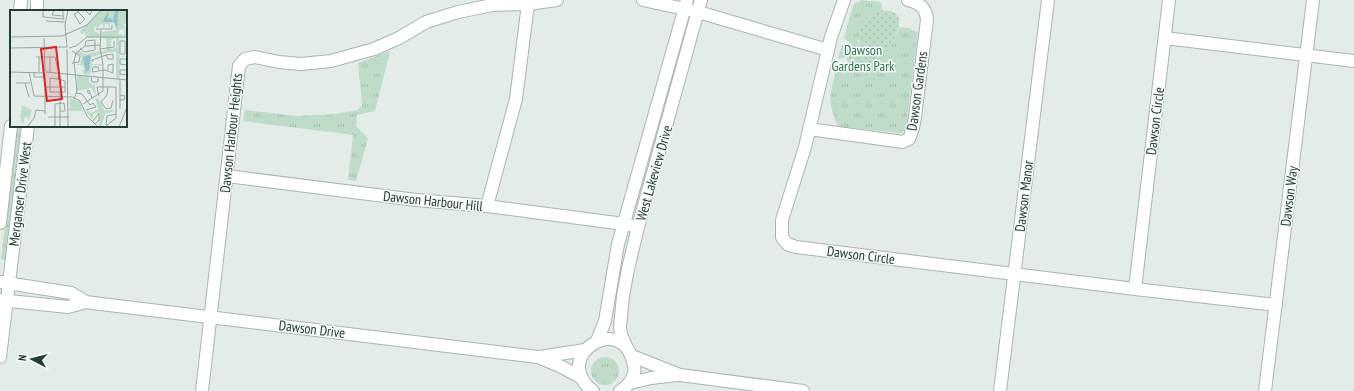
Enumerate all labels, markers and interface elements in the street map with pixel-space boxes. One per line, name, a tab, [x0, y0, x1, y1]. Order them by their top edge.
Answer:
inset map	[10, 10, 127, 127]
park label: Dawson Gardens Park	[832, 41, 895, 75]
street label: Dawson Gardens	[903, 50, 932, 132]
street label: Dawson Harbour Heights	[216, 72, 246, 194]
street label: Dawson Circle	[1142, 86, 1168, 156]
street label: West Lakeview Drive	[632, 123, 676, 223]
street label: Merganser Drive West	[5, 141, 35, 247]
street label: Dawson Manor	[1011, 159, 1037, 233]
street label: Dawson Way	[1276, 164, 1302, 227]
street label: Dawson Harbour Hill	[382, 187, 484, 215]
street label: Dawson Circle	[826, 242, 896, 268]
street label: Dawson Drive	[278, 316, 346, 342]
north arrow	[12, 339, 52, 379]
text: N	[15, 354, 29, 362]

